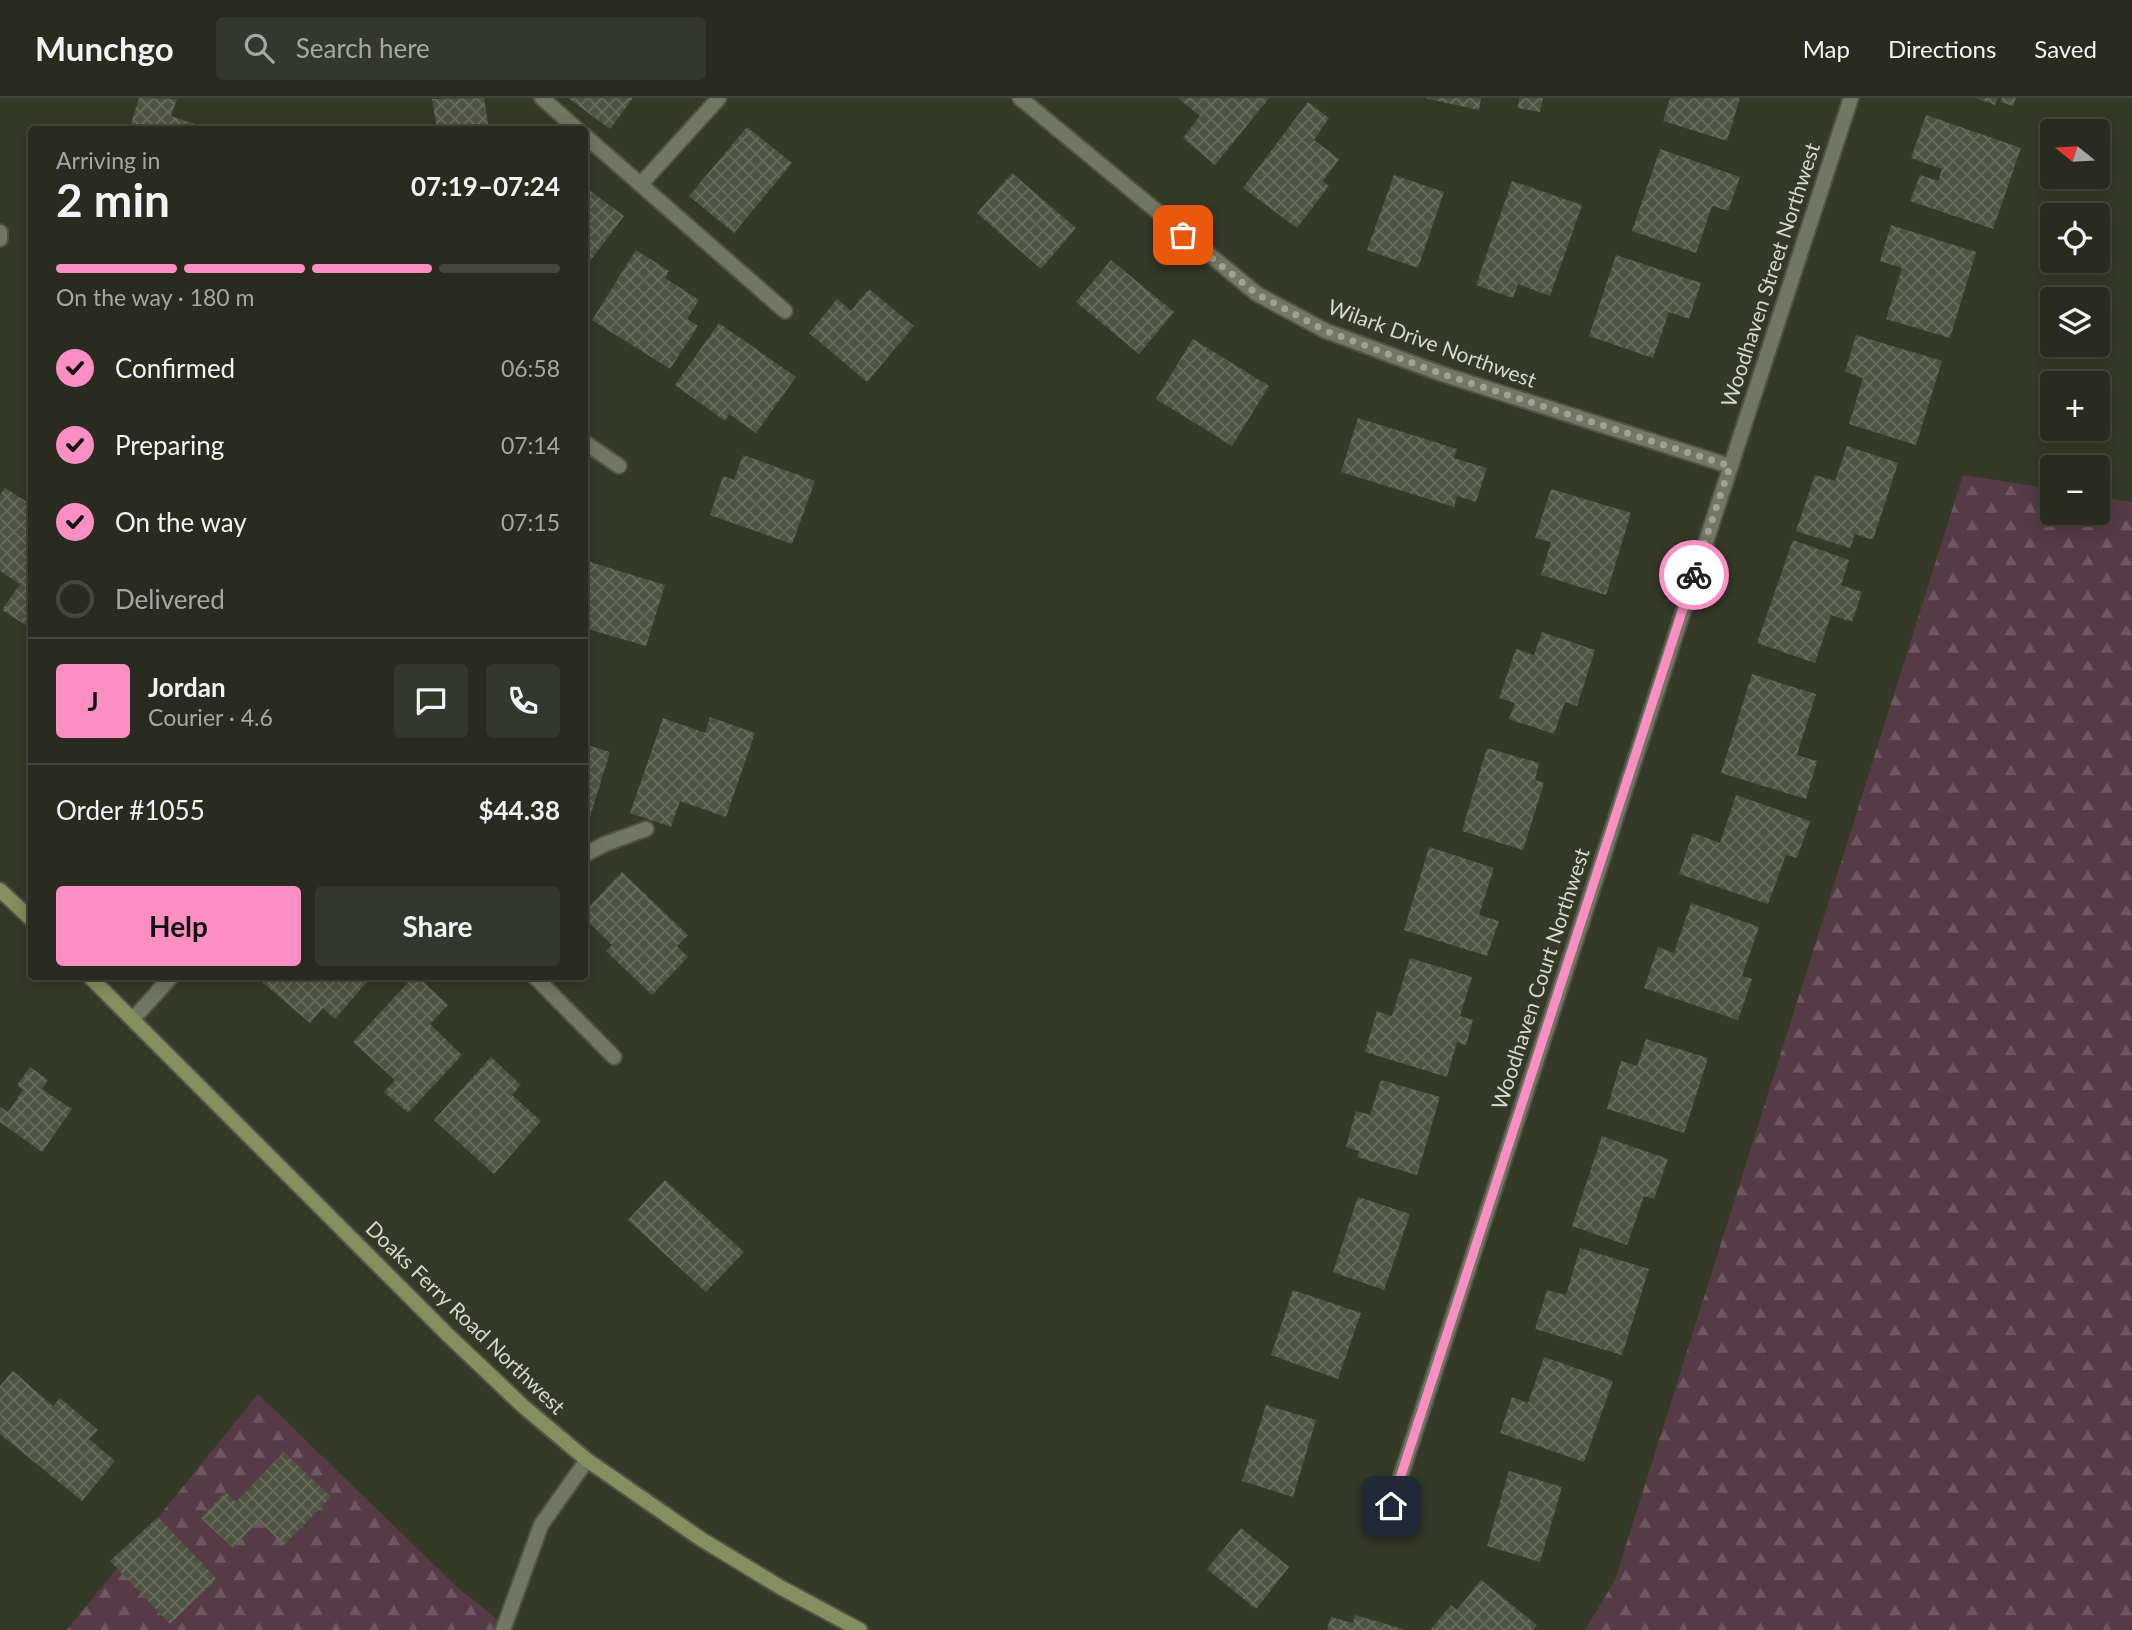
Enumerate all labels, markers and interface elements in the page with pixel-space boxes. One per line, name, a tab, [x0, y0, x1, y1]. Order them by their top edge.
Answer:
search box	[216, 17, 706, 80]
text: Munchgo	[35, 28, 174, 68]
icon: search	[240, 29, 278, 67]
text: Search here	[296, 32, 430, 64]
text: Map	[1803, 34, 1850, 63]
text: Directions	[1888, 34, 1996, 63]
text: Saved	[2034, 34, 2097, 63]
north arrow	[2040, 119, 2110, 189]
map controls	[2040, 119, 2110, 525]
street label: Woodhaven Street Northwest	[1715, 139, 1824, 410]
text: Arriving in	[56, 146, 160, 174]
text: 07:19–07:24	[411, 170, 560, 202]
text: 2 min	[56, 172, 170, 227]
button: locate	[2040, 203, 2110, 273]
pin	[1153, 205, 1213, 265]
icon: bag	[1164, 216, 1202, 254]
text: On the way · 180 m	[56, 283, 255, 311]
button: layers	[2040, 287, 2110, 357]
street label: Wilark Drive Northwest	[1325, 293, 1540, 392]
icon: check	[56, 349, 94, 387]
text: Confirmed	[115, 352, 235, 384]
text: 06:58	[501, 354, 560, 382]
button: +	[2040, 371, 2110, 441]
icon: check	[56, 426, 94, 464]
text: Preparing	[115, 429, 224, 461]
text: 07:14	[501, 431, 560, 459]
button: −	[2040, 455, 2110, 525]
icon: check	[56, 503, 94, 541]
text: On the way	[115, 506, 247, 538]
text: 07:15	[501, 508, 560, 536]
courier	[1659, 540, 1729, 610]
icon: bike	[1675, 556, 1713, 594]
text: Delivered	[115, 583, 225, 615]
button: chat	[394, 664, 468, 738]
button: phone	[486, 664, 560, 738]
text: Jordan	[148, 671, 226, 703]
text: J	[87, 685, 99, 717]
text: Courier · 4.6	[148, 703, 273, 731]
text: Order #1055	[56, 794, 205, 826]
text: $44.38	[478, 794, 560, 826]
street label: Woodhaven Court Northwest	[1485, 844, 1594, 1112]
button: Help	[56, 886, 301, 966]
button: Share	[315, 886, 560, 966]
street label: Doaks Ferry Road Northwest	[361, 1215, 571, 1419]
pin	[1361, 1476, 1421, 1536]
icon: home	[1372, 1487, 1410, 1525]

